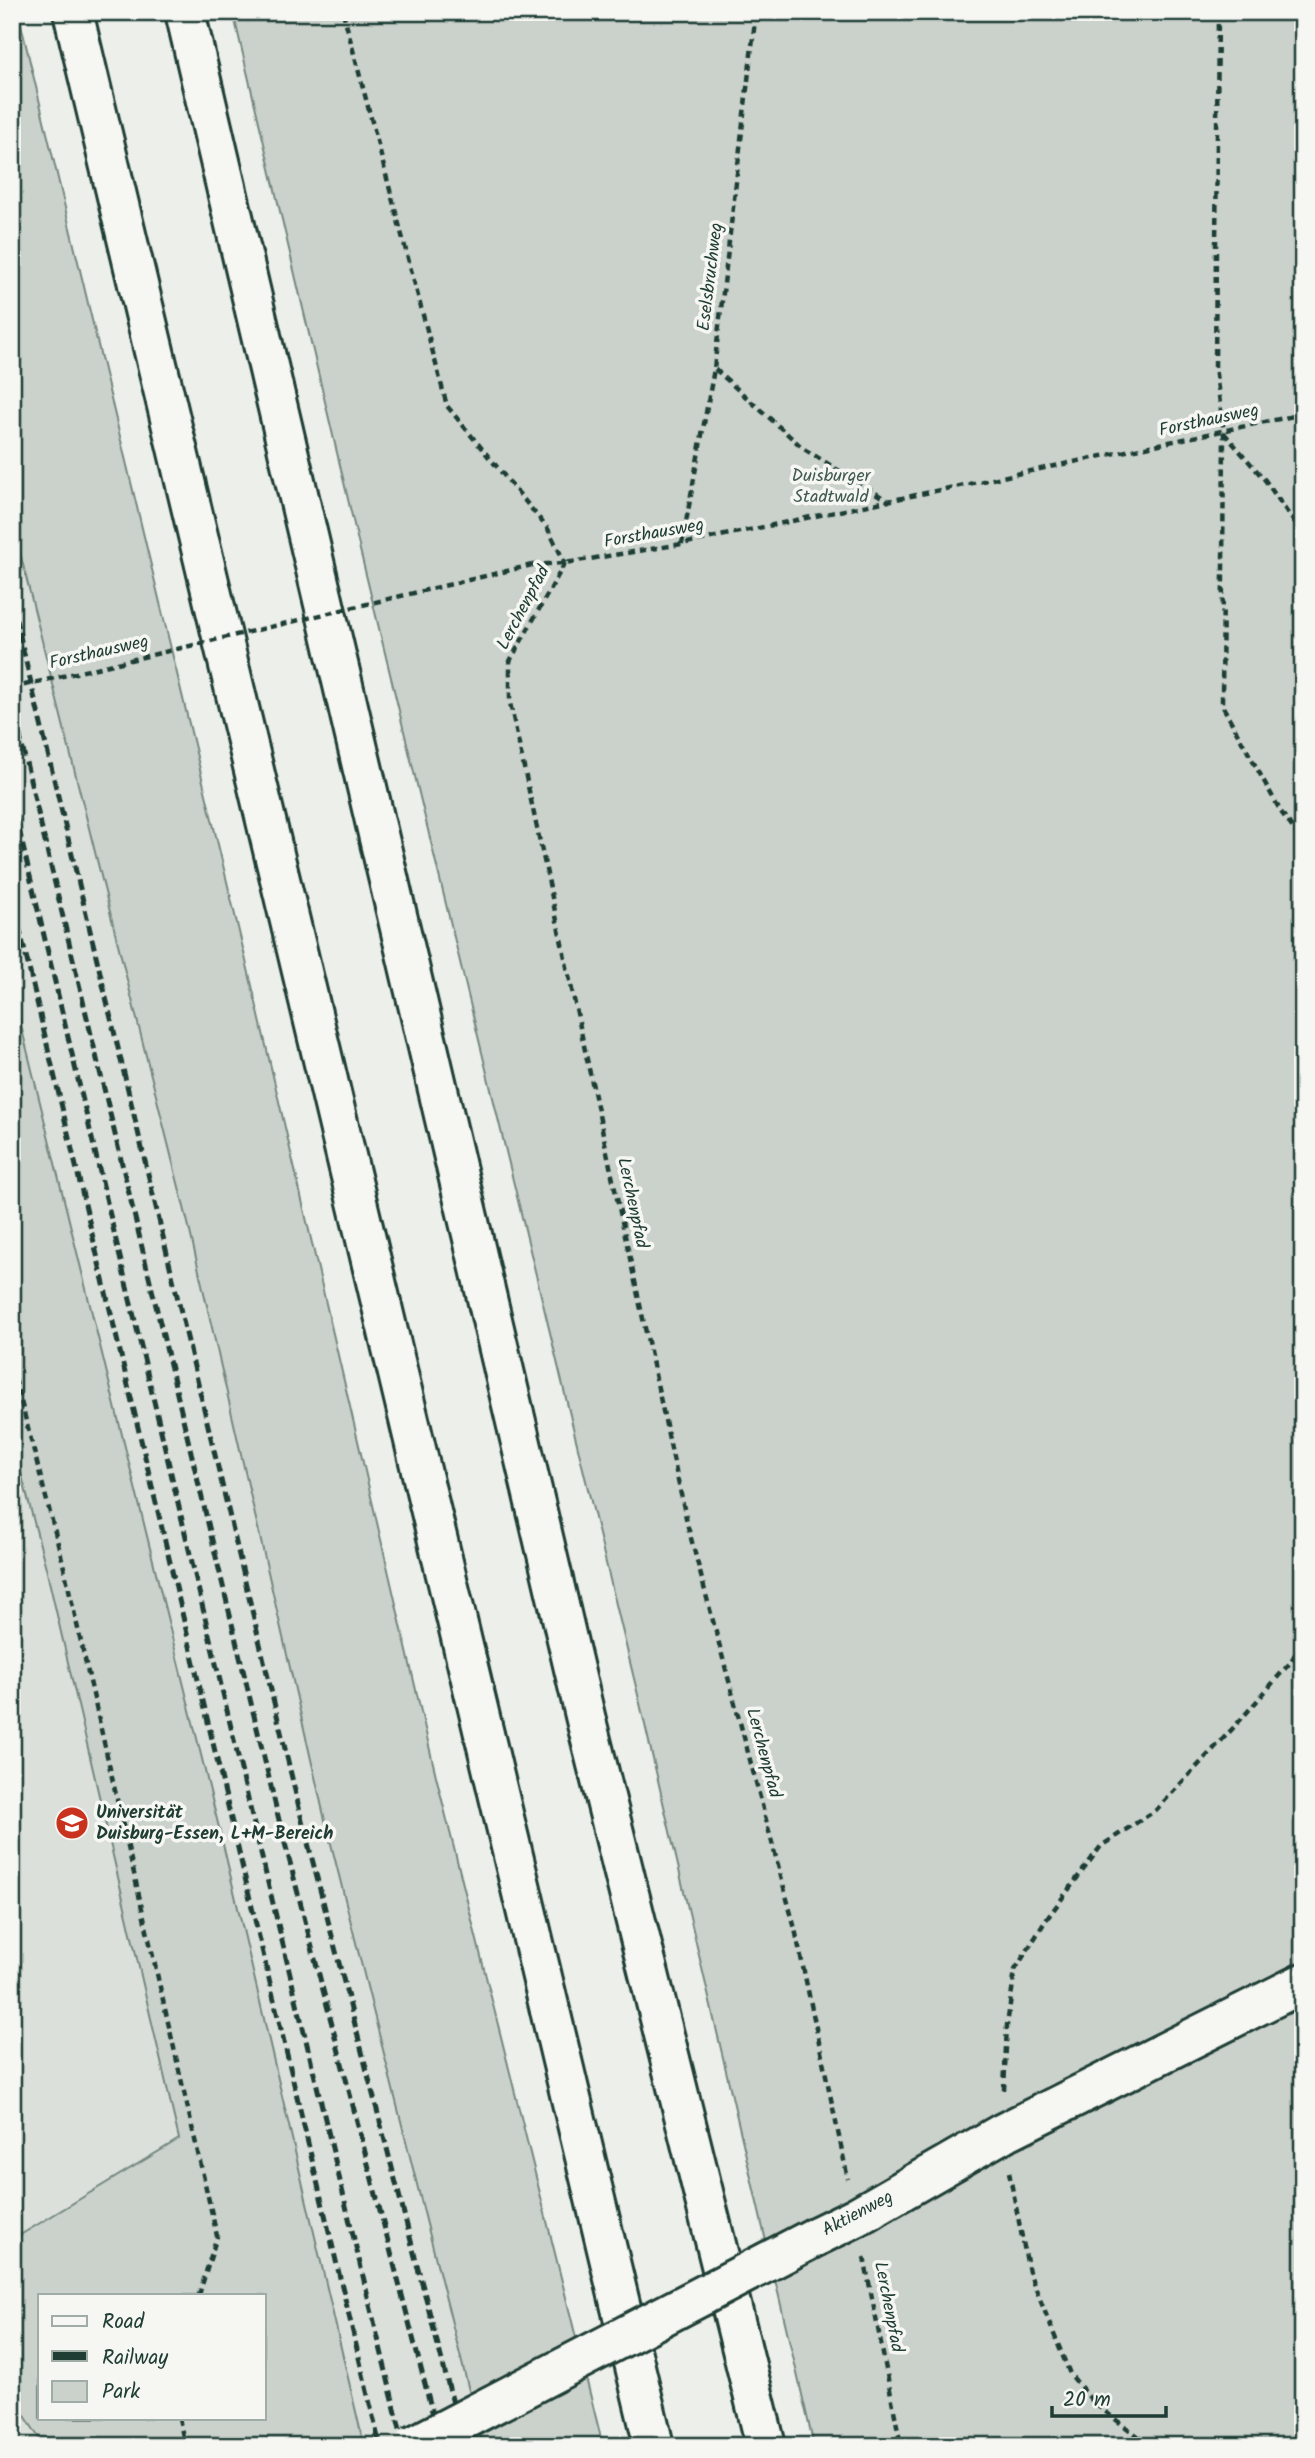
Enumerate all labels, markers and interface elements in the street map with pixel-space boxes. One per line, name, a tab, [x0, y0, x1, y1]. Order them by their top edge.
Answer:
street label: Eselsbruchweg	[690, 221, 732, 333]
street label: Forsthausweg	[1156, 396, 1262, 446]
park label: Duisburger Stadtwald	[792, 462, 871, 512]
street label: Forsthausweg	[602, 511, 706, 557]
street label: Lerchenpfad	[490, 560, 559, 655]
street label: Forsthausweg	[46, 627, 152, 679]
street label: Lerchenpfad	[608, 1155, 656, 1252]
street label: Lerchenpfad	[737, 1705, 789, 1802]
place label: Universität Duisburg-Essen, L+M-Bereich	[96, 1799, 333, 1849]
school or university icon: Universität Duisburg-Essen, L+M-Bereich	[53, 1804, 91, 1842]
street label: Aktienweg	[817, 2183, 899, 2245]
street label: Lerchenpfad	[865, 2259, 911, 2356]
legend	[38, 2294, 266, 2420]
text: Road	[102, 2306, 145, 2339]
text: Railway	[102, 2342, 168, 2375]
scale bar	[1052, 2374, 1166, 2418]
text: Park	[102, 2376, 140, 2409]
text: 20 m	[1063, 2384, 1111, 2417]

